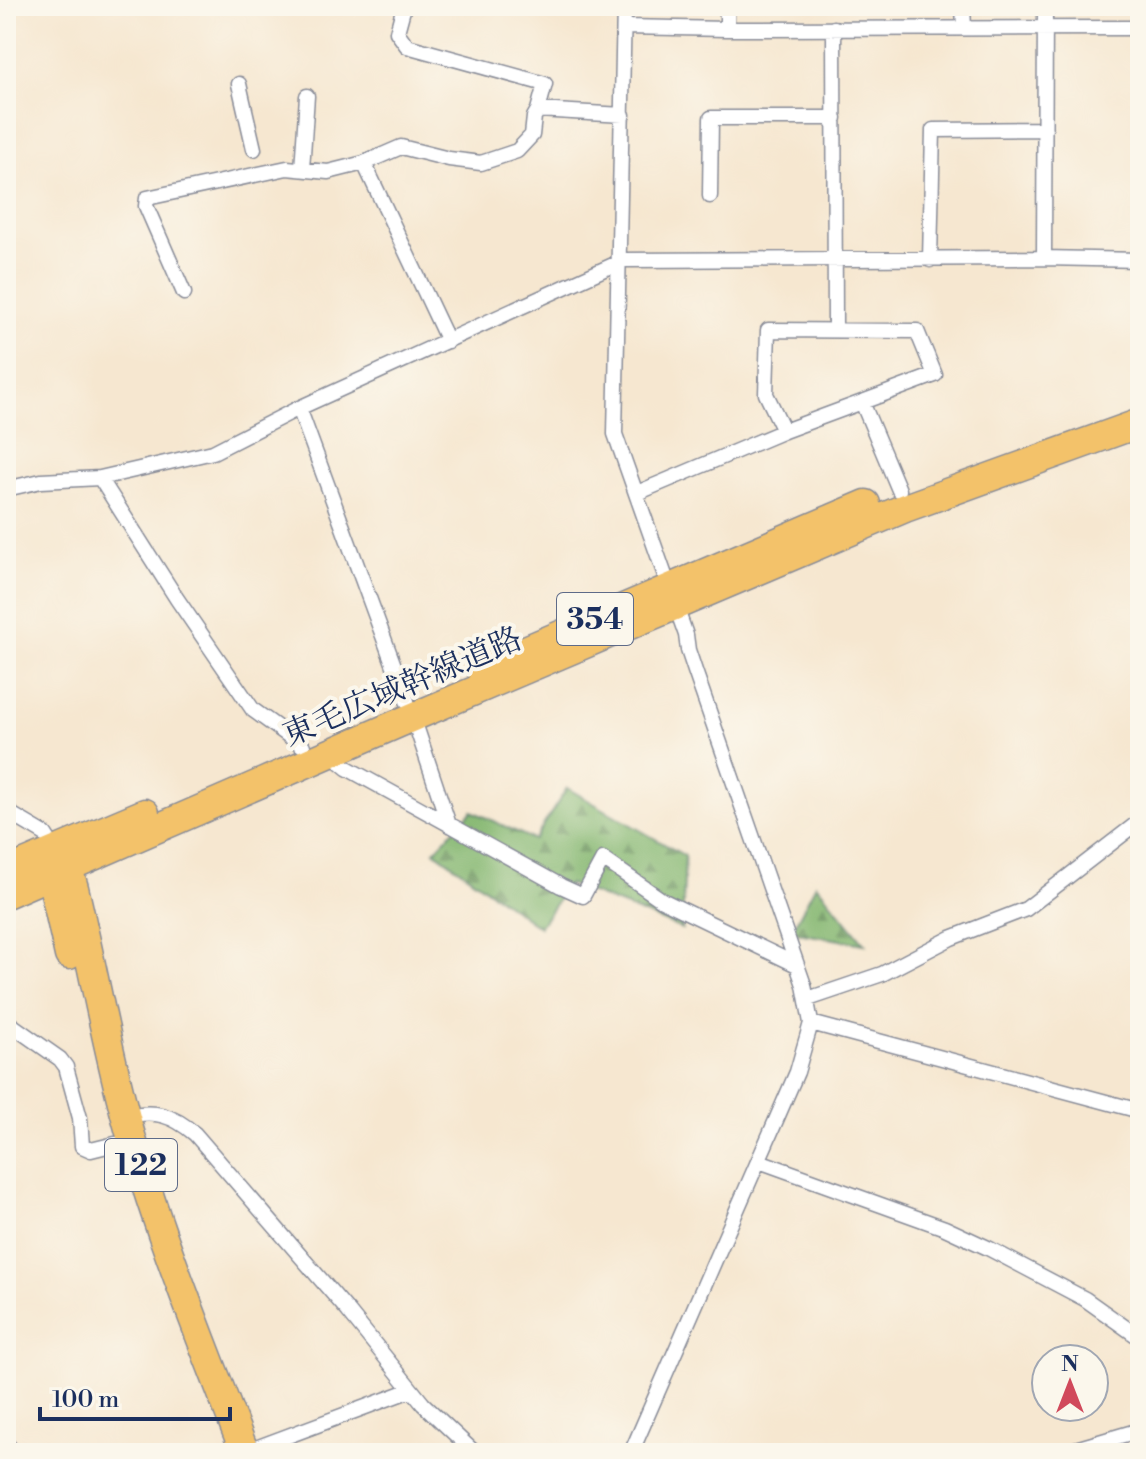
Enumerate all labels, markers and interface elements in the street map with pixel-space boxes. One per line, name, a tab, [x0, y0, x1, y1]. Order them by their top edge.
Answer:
road number: 354	[557, 593, 633, 645]
street label: 東毛広域幹線道路	[277, 618, 528, 755]
road number: 122	[105, 1139, 177, 1191]
north arrow	[1030, 1343, 1110, 1423]
text: N	[1061, 1351, 1079, 1378]
scale bar	[40, 1371, 230, 1421]
text: 100 m	[52, 1385, 119, 1415]

